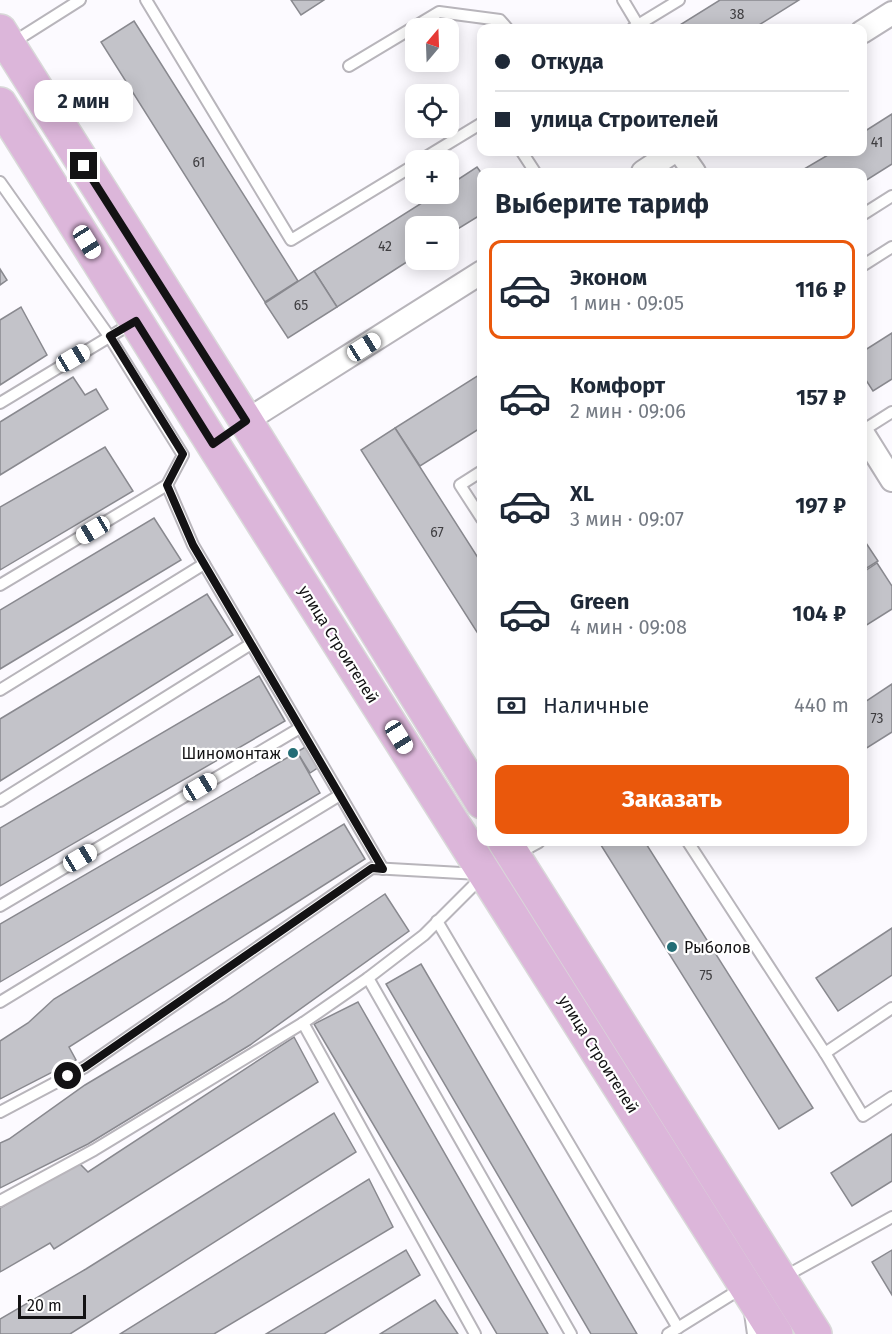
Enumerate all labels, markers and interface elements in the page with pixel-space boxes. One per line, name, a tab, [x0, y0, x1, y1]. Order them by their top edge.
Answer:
house number: 38	[730, 6, 745, 23]
north arrow	[405, 18, 459, 72]
map controls	[405, 18, 459, 270]
text: Откуда	[531, 48, 604, 75]
callout: 2 мин	[34, 79, 134, 121]
button: locate	[405, 84, 459, 138]
text: 2 мин	[57, 89, 110, 113]
text: улица Строителей	[531, 106, 718, 133]
house number: 41	[871, 134, 883, 151]
button: +	[405, 150, 459, 204]
route end	[70, 152, 97, 179]
house number: 61	[193, 154, 205, 171]
text: Выберите тариф	[495, 188, 709, 220]
button: −	[405, 216, 459, 270]
car	[70, 222, 104, 262]
house number: 42	[378, 238, 392, 255]
icon: car	[498, 263, 552, 317]
text: Эконом	[570, 264, 647, 291]
text: 116 ₽	[795, 276, 846, 303]
text: 1 мин · 09:05	[570, 291, 684, 315]
house number: 65	[294, 297, 308, 314]
car	[344, 330, 384, 364]
car	[53, 341, 93, 375]
icon: car	[498, 371, 552, 425]
text: Комфорт	[570, 372, 665, 399]
text: 157 ₽	[796, 384, 846, 411]
text: 2 мин · 09:06	[570, 399, 686, 423]
icon: car	[498, 479, 552, 533]
text: XL	[570, 480, 594, 507]
text: 197 ₽	[795, 492, 846, 519]
text: 3 мин · 09:07	[570, 507, 684, 531]
car	[73, 513, 113, 547]
house number: 67	[430, 524, 444, 541]
street label: улица Строителей	[295, 582, 383, 707]
icon: car	[498, 587, 552, 641]
text: Green	[570, 588, 629, 615]
text: 104 ₽	[792, 600, 846, 627]
text: 4 мин · 09:08	[570, 615, 687, 639]
icon: cash	[495, 689, 528, 722]
text: Наличные	[543, 692, 649, 719]
text: 440 m	[794, 693, 849, 717]
house number: 73	[870, 710, 884, 727]
car	[382, 717, 416, 757]
place label: Шиномонтаж	[181, 744, 281, 763]
marker: Шиномонтаж	[286, 746, 300, 760]
button: Заказать	[495, 765, 849, 834]
car	[180, 770, 220, 804]
car	[60, 841, 100, 875]
place label: Рыболов	[684, 938, 751, 957]
marker: Рыболов	[665, 940, 679, 954]
house number: 75	[699, 967, 713, 984]
street label: улица Строителей	[555, 992, 643, 1117]
route start	[54, 1062, 81, 1089]
scale bar	[18, 1292, 86, 1320]
text: 20 m	[27, 1296, 62, 1315]

